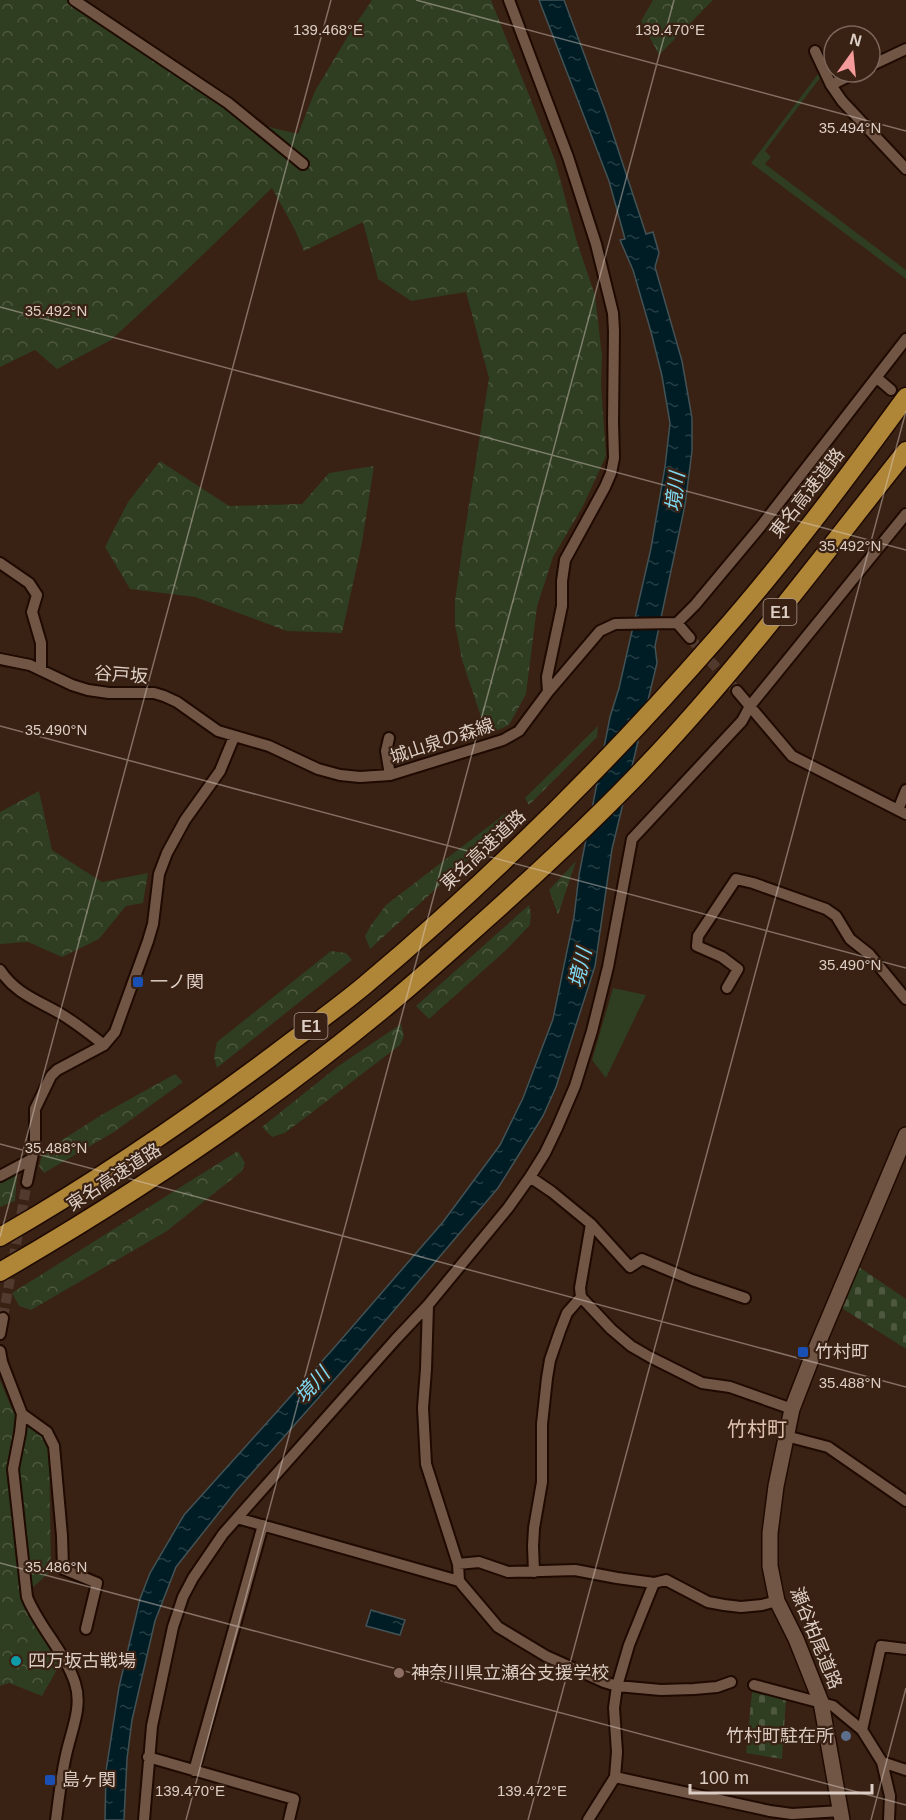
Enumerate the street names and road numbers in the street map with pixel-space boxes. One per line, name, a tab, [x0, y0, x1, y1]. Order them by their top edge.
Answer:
street label: 東名高速道路	[766, 444, 848, 542]
road number: E1	[764, 599, 796, 625]
street label: 谷戸坂	[93, 663, 149, 687]
street label: 城山泉の森線	[388, 715, 496, 767]
street label: 東名高速道路	[437, 806, 529, 894]
road number: E1	[294, 1013, 328, 1039]
street label: 東名高速道路	[63, 1139, 165, 1215]
street label: 瀬谷柏尾道路	[786, 1584, 846, 1692]

